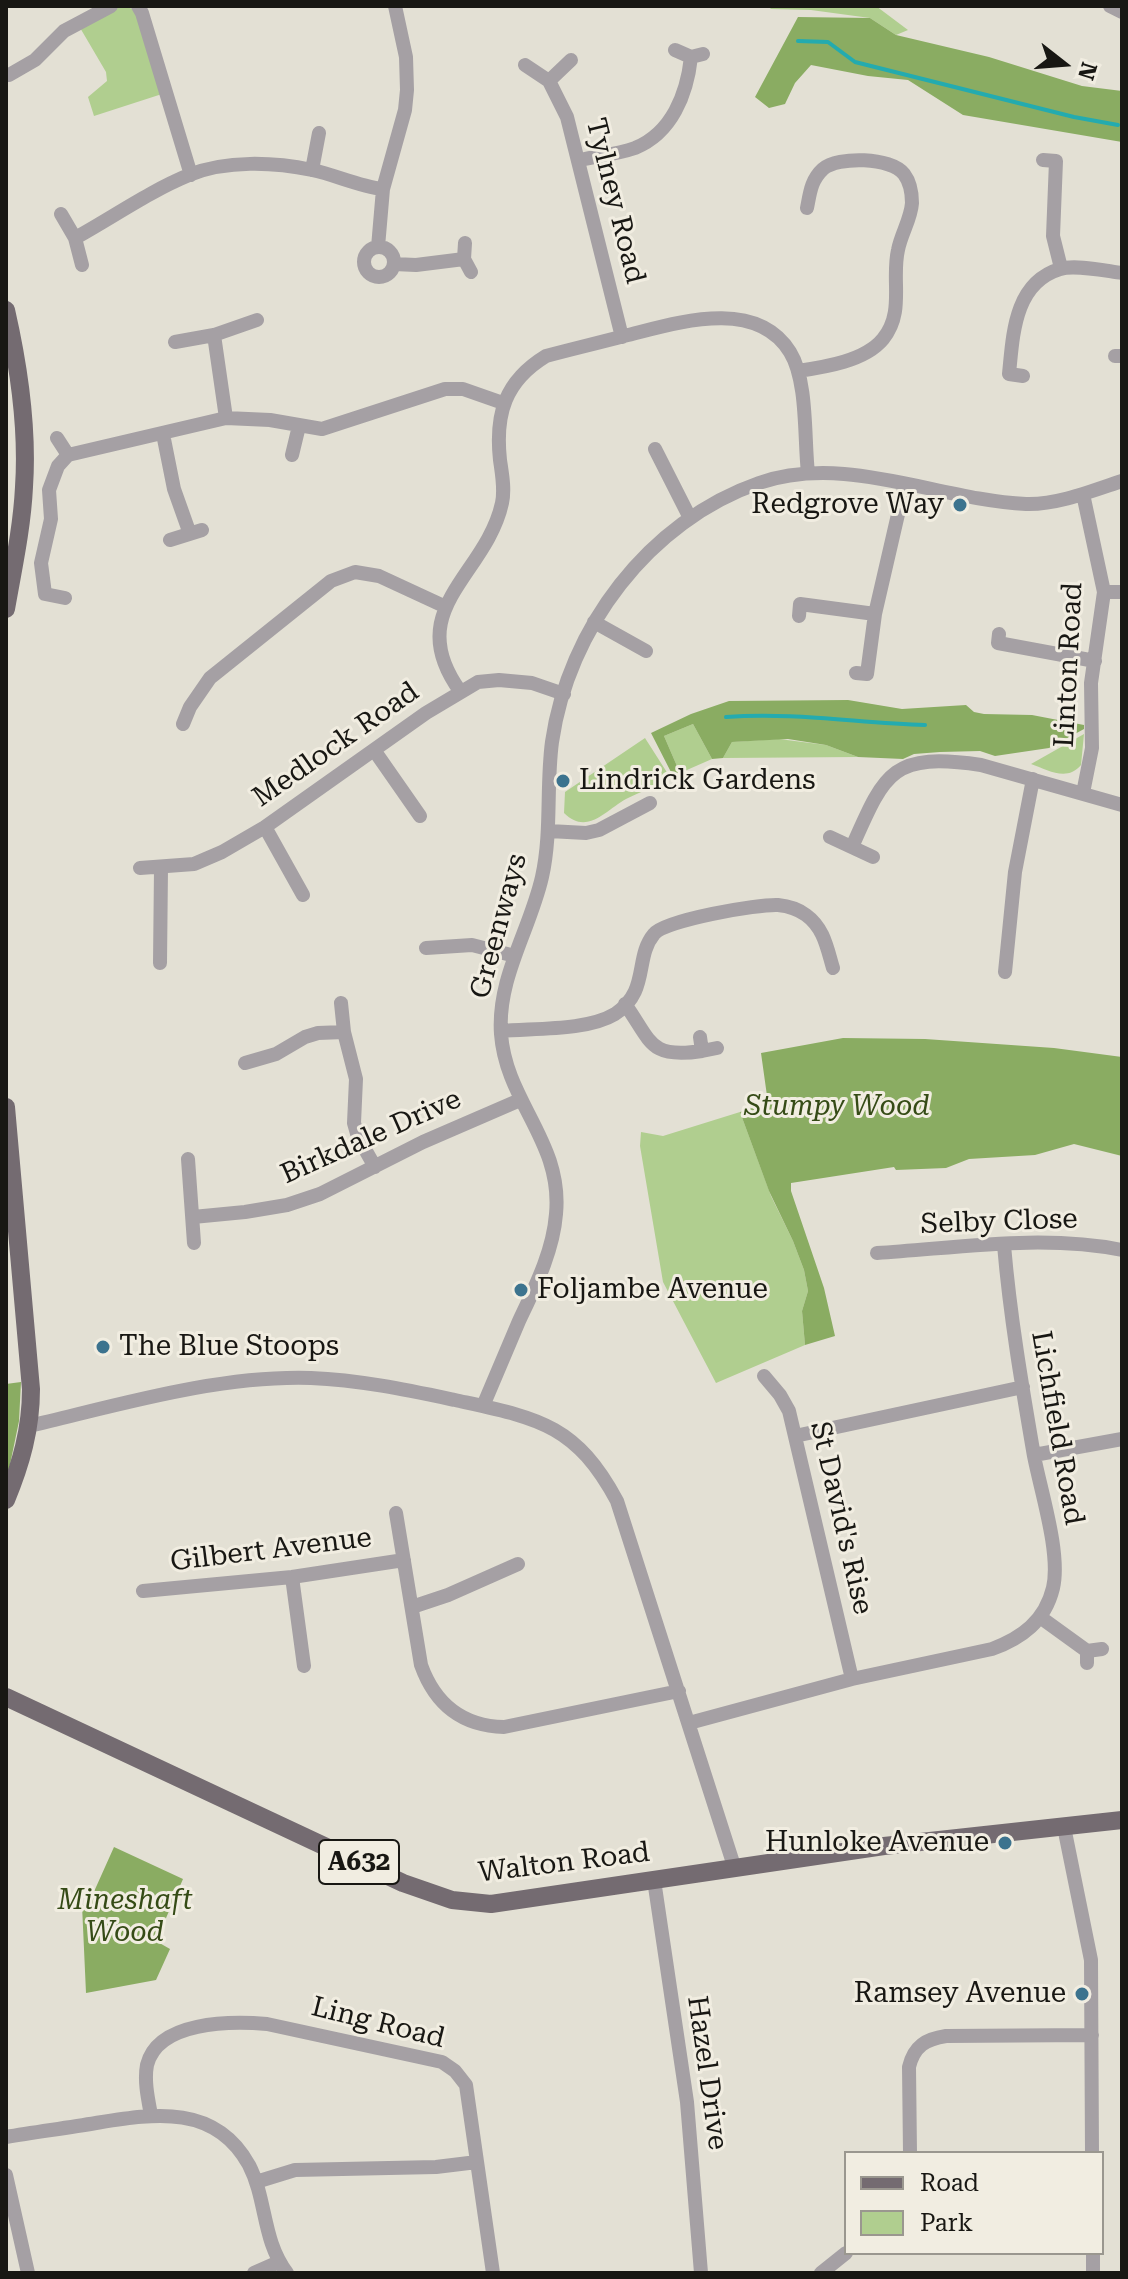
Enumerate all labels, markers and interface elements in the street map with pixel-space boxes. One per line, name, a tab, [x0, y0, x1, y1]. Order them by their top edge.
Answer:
north arrow	[1024, 24, 1104, 104]
text: N	[1073, 59, 1102, 83]
street label: Tylney Road	[578, 115, 652, 287]
place label: Redgrove Way	[751, 488, 944, 522]
marker: Redgrove Way	[951, 496, 969, 514]
street label: Linton Road	[1048, 581, 1090, 749]
street label: Medlock Road	[246, 675, 426, 815]
place label: Lindrick Gardens	[579, 764, 815, 798]
marker: Lindrick Gardens	[554, 772, 572, 790]
street label: Greenways	[464, 850, 534, 1002]
street label: Birkdale Drive	[276, 1082, 466, 1192]
park label: Stumpy Wood	[744, 1090, 930, 1124]
street label: Selby Close	[920, 1202, 1078, 1242]
place label: Foljambe Avenue	[537, 1273, 768, 1307]
marker: Foljambe Avenue	[512, 1281, 530, 1299]
street label: Lichfield Road	[1023, 1328, 1091, 1528]
place label: The Blue Stoops	[119, 1330, 339, 1364]
marker: The Blue Stoops	[94, 1338, 112, 1356]
street label: St David's Rise	[802, 1418, 880, 1618]
street label: Gilbert Avenue	[168, 1521, 374, 1579]
place label: Hunloke Avenue	[765, 1826, 989, 1860]
marker: Hunloke Avenue	[996, 1834, 1014, 1852]
street label: Walton Road	[476, 1836, 652, 1890]
road number: A632	[319, 1840, 399, 1884]
park label: Mineshaft Wood	[57, 1884, 193, 1950]
place label: Ramsey Avenue	[854, 1977, 1066, 2011]
marker: Ramsey Avenue	[1073, 1985, 1091, 2003]
street label: Ling Road	[308, 1990, 448, 2056]
street label: Hazel Drive	[680, 1994, 734, 2152]
legend	[844, 2151, 1104, 2255]
text: Road	[920, 2169, 979, 2197]
text: Park	[920, 2209, 973, 2237]

